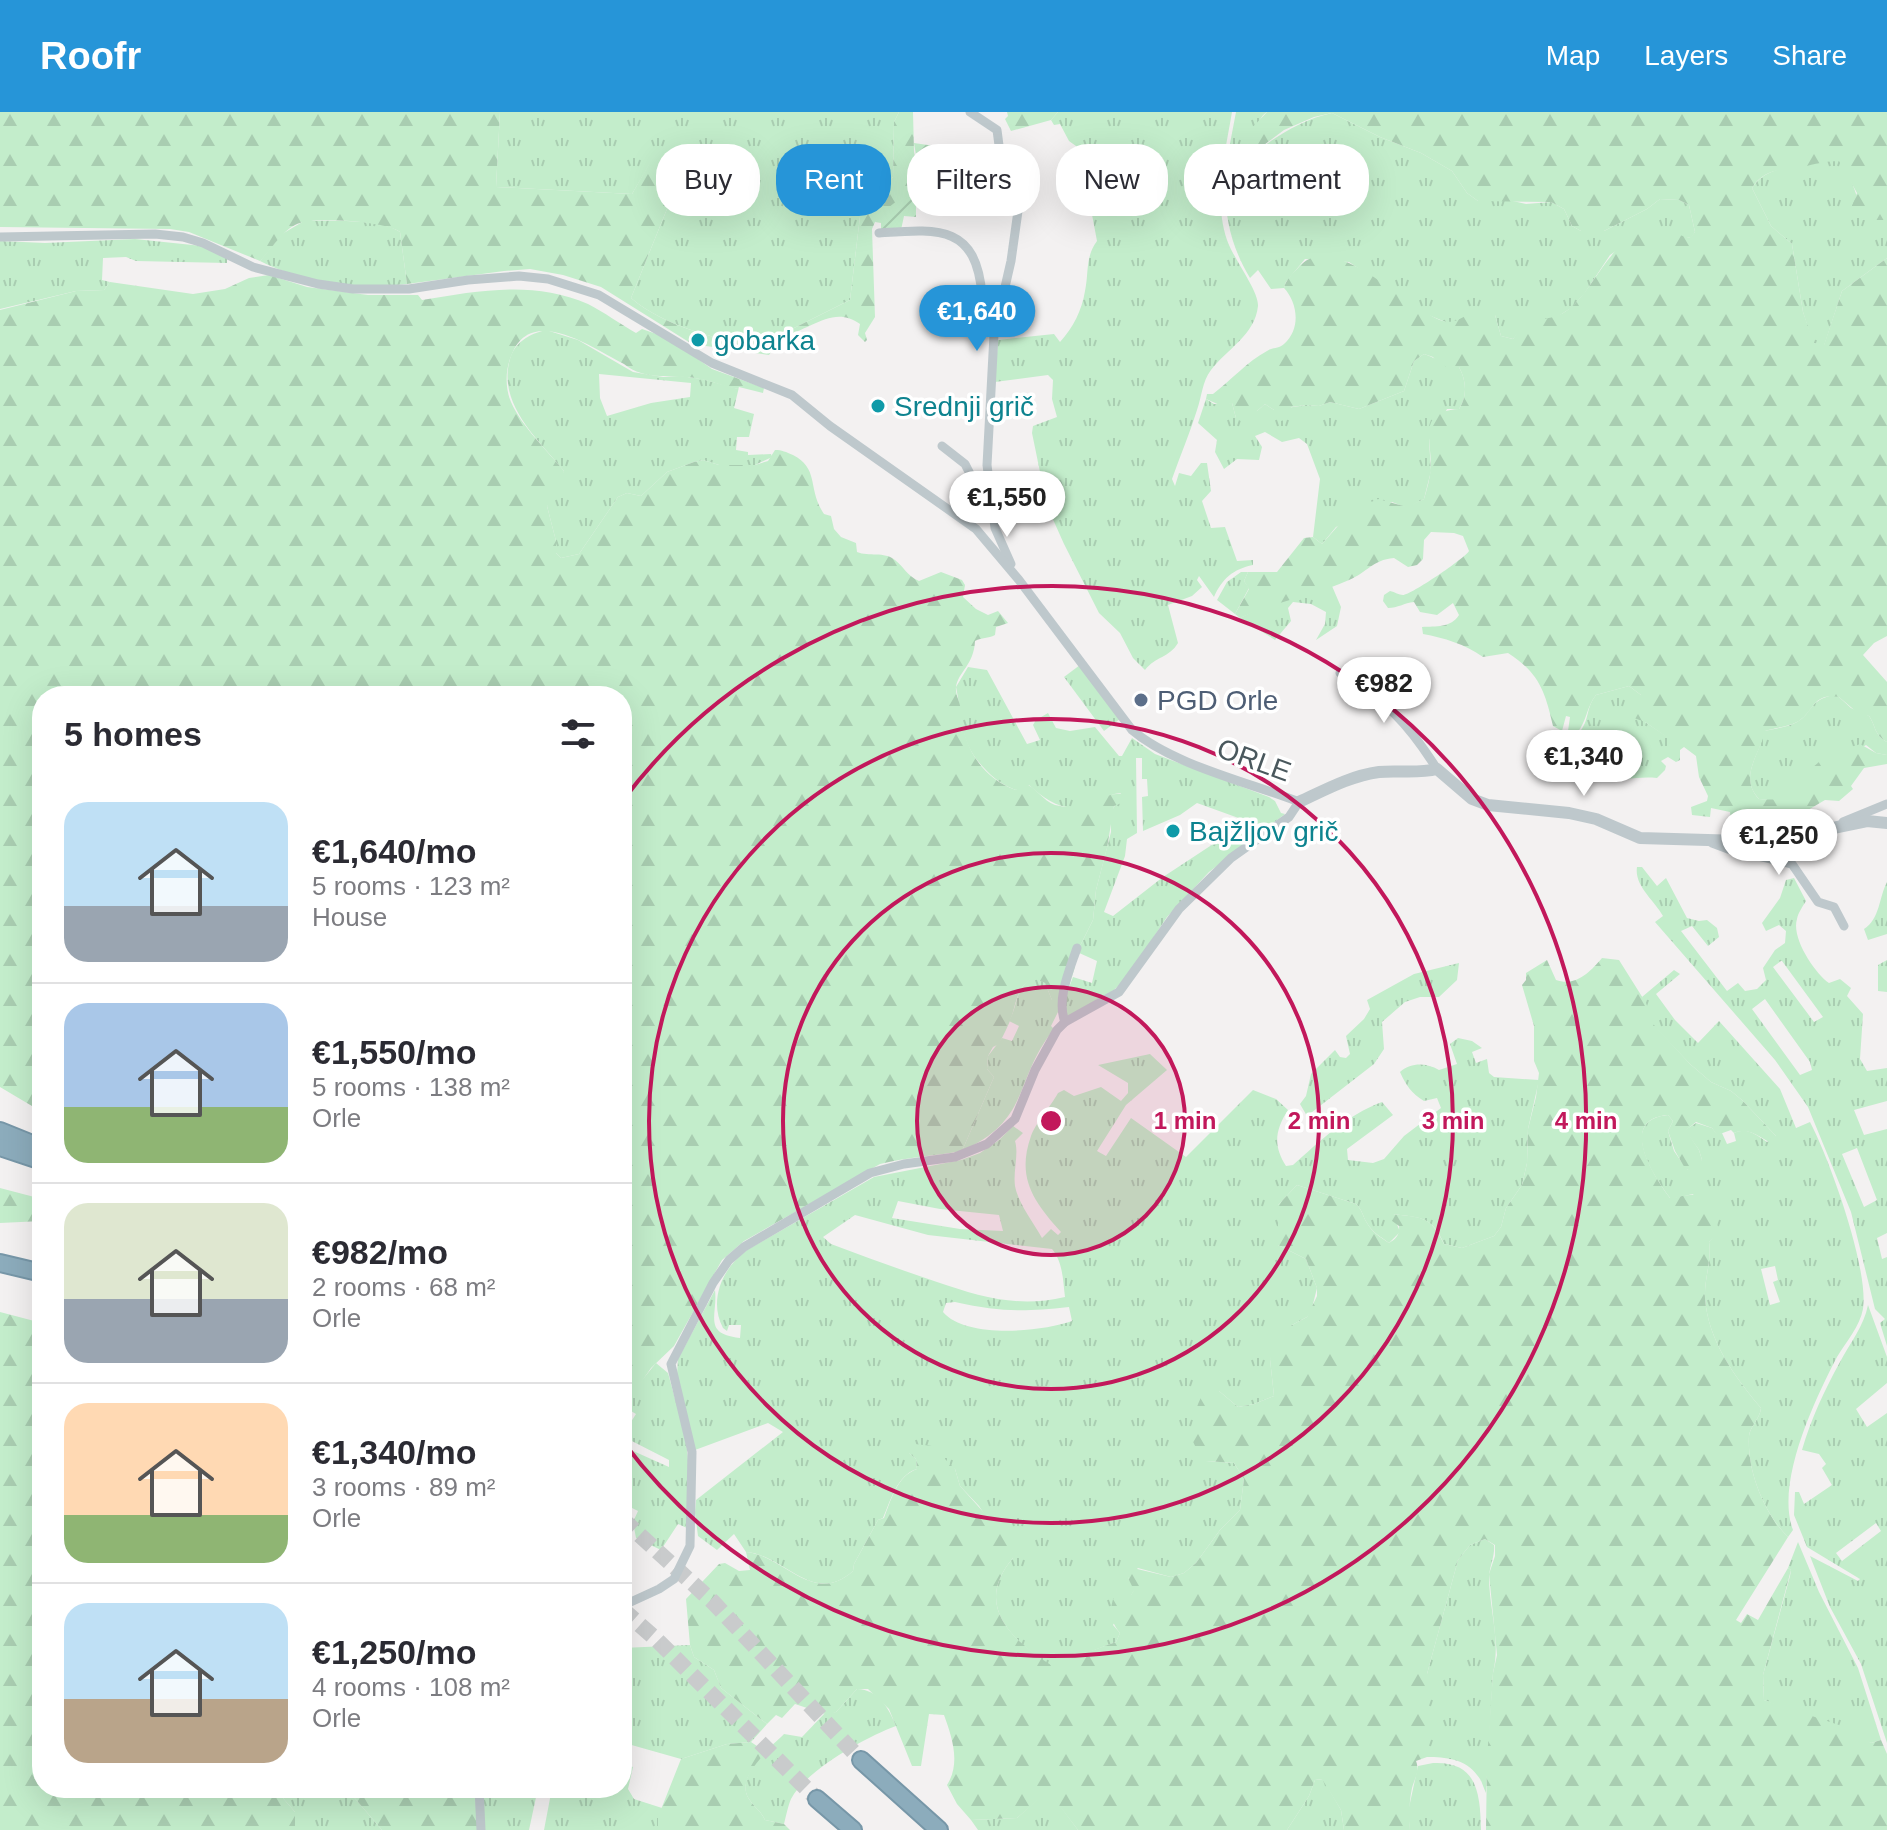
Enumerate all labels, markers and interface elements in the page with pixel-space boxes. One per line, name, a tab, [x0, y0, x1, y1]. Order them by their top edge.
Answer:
text: Roofr	[40, 35, 141, 77]
text: Map	[1546, 40, 1600, 71]
text: Layers	[1644, 40, 1728, 71]
text: Share	[1772, 40, 1847, 71]
chip: Buy	[656, 144, 760, 216]
chip: Rent	[776, 144, 891, 216]
chip: Filters	[907, 144, 1040, 216]
chip: New	[1056, 144, 1168, 216]
chip: Apartment	[1184, 144, 1369, 216]
pin: €1,640	[912, 285, 1042, 353]
text: €1,640	[937, 296, 1017, 326]
place label: gobarka	[714, 325, 816, 356]
marker: gobarka	[689, 331, 707, 349]
place label: Srednji grič	[894, 391, 1034, 422]
marker: Srednji grič	[869, 397, 887, 415]
pin: €1,550	[942, 471, 1072, 539]
text: €1,550	[967, 482, 1047, 512]
pin: €982	[1337, 657, 1431, 725]
text: €982	[1355, 668, 1413, 698]
place label: PGD Orle	[1157, 685, 1278, 716]
marker: PGD Orle	[1132, 691, 1150, 709]
icon: filters	[556, 712, 600, 756]
text: 5 homes	[64, 715, 202, 753]
pin: €1,340	[1519, 730, 1649, 798]
street label: ORLE	[1213, 732, 1295, 788]
text: €1,340	[1544, 741, 1624, 771]
pin: €1,250	[1714, 809, 1844, 877]
place label: Bajžljov grič	[1189, 816, 1338, 847]
text: €1,250	[1739, 820, 1819, 850]
marker: Bajžljov grič	[1164, 822, 1182, 840]
text: €1,640/mo	[312, 832, 476, 870]
icon: home	[128, 834, 224, 930]
text: 5 rooms · 123 m²	[312, 871, 510, 901]
text: House	[312, 902, 387, 932]
text: €1,550/mo	[312, 1033, 476, 1071]
icon: home	[128, 1035, 224, 1131]
text: 5 rooms · 138 m²	[312, 1072, 510, 1102]
text: Orle	[312, 1103, 361, 1133]
centre of rings	[1037, 1107, 1065, 1135]
text: 1 min	[1154, 1107, 1216, 1134]
text: 2 min	[1288, 1107, 1350, 1134]
text: 3 min	[1422, 1107, 1484, 1134]
text: 4 min	[1555, 1107, 1617, 1134]
text: €982/mo	[312, 1233, 448, 1271]
icon: home	[128, 1235, 224, 1331]
text: 2 rooms · 68 m²	[312, 1272, 496, 1302]
text: Orle	[312, 1303, 361, 1333]
text: €1,340/mo	[312, 1433, 476, 1471]
icon: home	[128, 1435, 224, 1531]
text: 3 rooms · 89 m²	[312, 1472, 496, 1502]
text: Orle	[312, 1503, 361, 1533]
text: €1,250/mo	[312, 1633, 476, 1671]
icon: home	[128, 1635, 224, 1731]
text: 4 rooms · 108 m²	[312, 1672, 510, 1702]
text: Orle	[312, 1703, 361, 1733]

